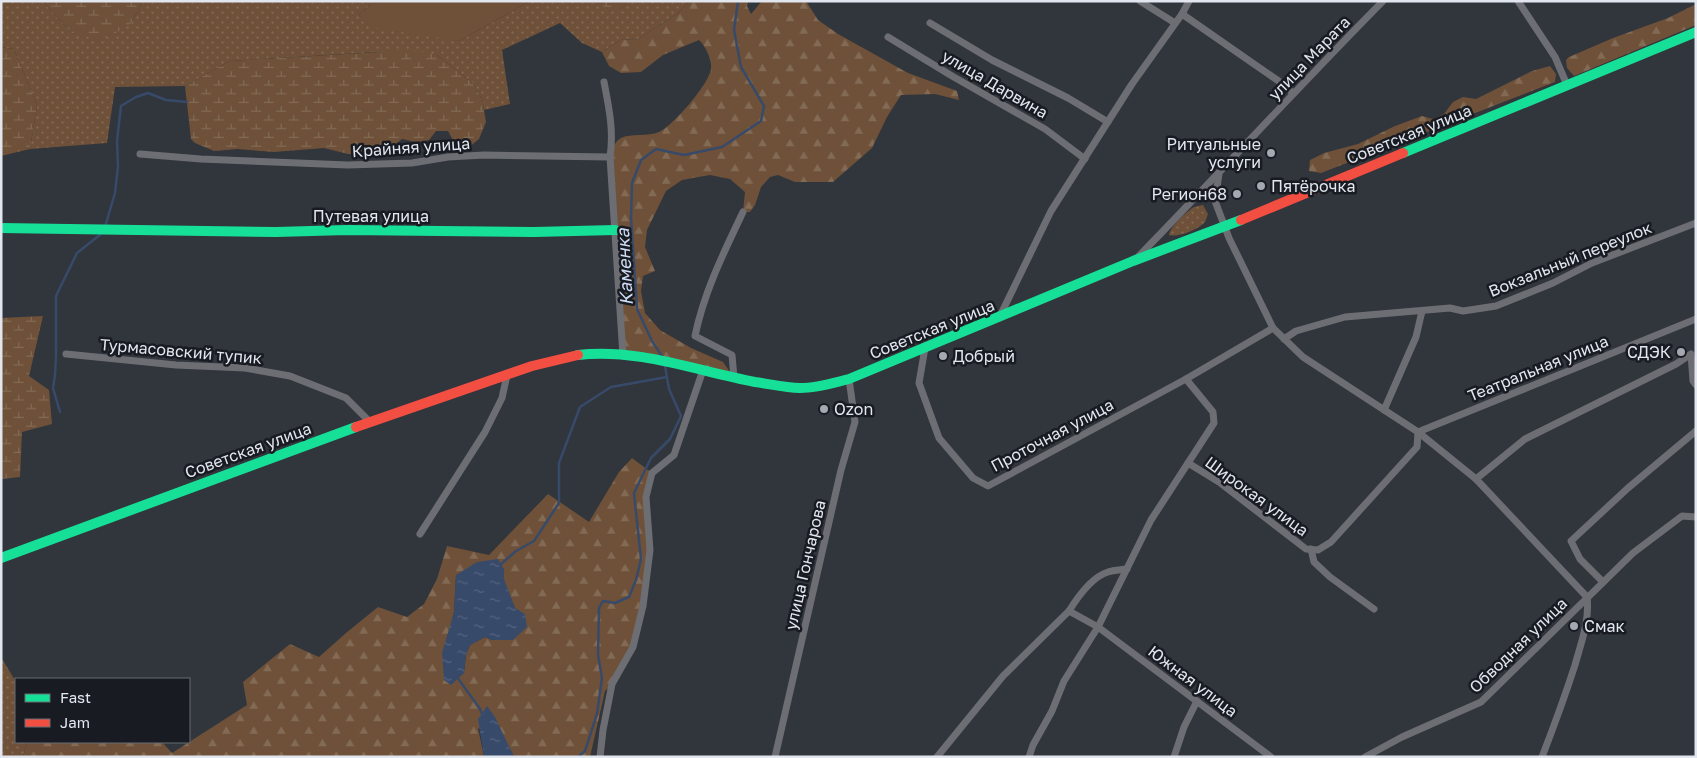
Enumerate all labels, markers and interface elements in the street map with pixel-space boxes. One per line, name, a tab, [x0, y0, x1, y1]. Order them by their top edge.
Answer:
street label: улица Марата	[1264, 12, 1354, 104]
street label: улица Дарвина	[938, 46, 1052, 122]
street label: Советская улица	[1344, 100, 1474, 168]
street label: Крайняя улица	[351, 133, 471, 161]
place label: Ритуальные услуги	[1167, 134, 1261, 172]
marker: Ритуальные услуги	[1265, 147, 1277, 159]
place label: Пятёрочка	[1271, 176, 1355, 196]
marker: Пятёрочка	[1255, 180, 1267, 192]
place label: Регион68	[1151, 184, 1227, 204]
marker: Регион68	[1231, 188, 1243, 200]
street label: Путевая улица	[313, 206, 429, 226]
street label: Вокзальный переулок	[1485, 217, 1655, 301]
water label: Каменка	[611, 227, 637, 306]
street label: Советская улица	[867, 295, 997, 363]
street label: Театральная улица	[1465, 331, 1611, 405]
street label: Турмасовский тупик	[99, 334, 263, 368]
place label: СДЭК	[1627, 342, 1671, 362]
place label: Добрый	[953, 346, 1015, 366]
marker: СДЭК	[1675, 346, 1687, 358]
marker: Добрый	[937, 350, 949, 362]
street label: Проточная улица	[987, 394, 1117, 476]
place label: Ozon	[834, 399, 873, 419]
marker: Ozon	[818, 403, 830, 415]
street label: Советская улица	[182, 418, 314, 482]
street label: Широкая улица	[1201, 452, 1313, 540]
street label: улица Гончарова	[780, 498, 830, 632]
street label: Обводная улица	[1465, 593, 1571, 697]
place label: Смак	[1584, 616, 1625, 636]
marker: Смак	[1568, 620, 1580, 632]
street label: Южная улица	[1144, 641, 1242, 721]
legend	[15, 678, 190, 743]
text: Fast	[60, 688, 91, 706]
text: Jam	[60, 713, 90, 731]

